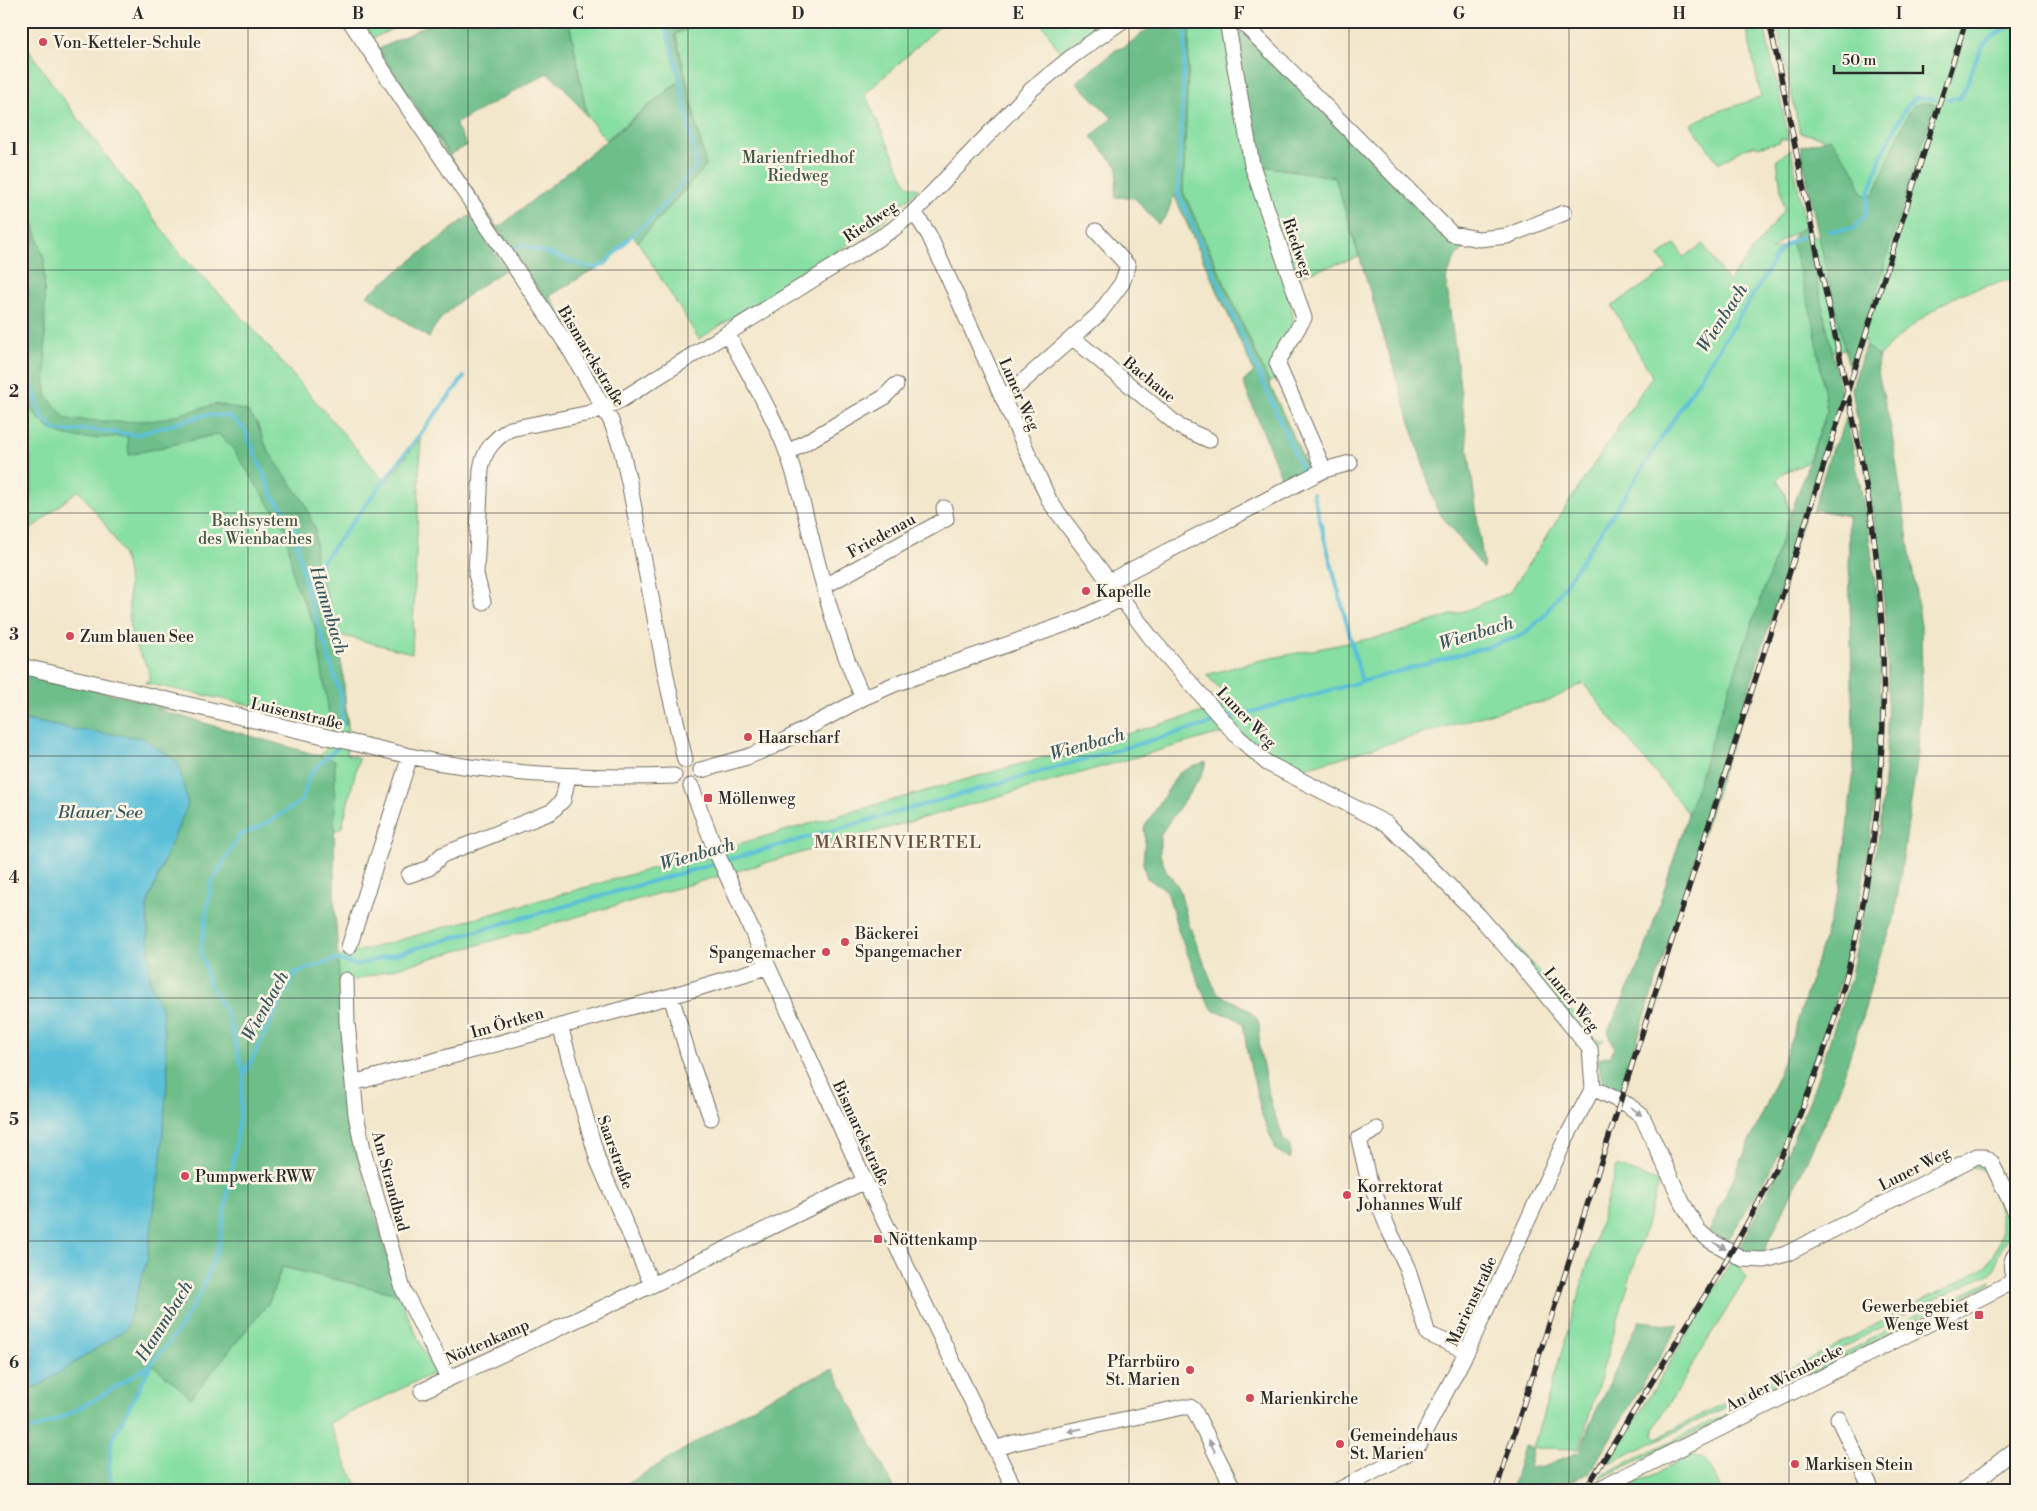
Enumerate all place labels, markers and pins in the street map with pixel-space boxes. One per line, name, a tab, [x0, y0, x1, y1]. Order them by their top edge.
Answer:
place label: Von-Ketteler-Schule	[52, 33, 201, 53]
marker: Von-Ketteler-Schule	[37, 36, 49, 48]
place label: Kapelle	[1096, 582, 1151, 602]
marker: Kapelle	[1080, 585, 1092, 597]
place label: Zum blauen See	[80, 627, 194, 647]
marker: Zum blauen See	[64, 630, 76, 642]
place label: Haarscharf	[758, 728, 841, 748]
marker: Haarscharf	[742, 731, 754, 743]
place label: Möllenweg	[718, 789, 796, 809]
marker: Möllenweg	[702, 792, 714, 804]
place label: Bäckerei Spangemacher	[854, 924, 962, 962]
marker: Bäckerei Spangemacher	[839, 936, 851, 948]
place label: Spangemacher	[709, 943, 816, 963]
marker: Spangemacher	[820, 946, 832, 958]
place label: Pumpwerk RWW	[195, 1167, 316, 1187]
marker: Pumpwerk RWW	[179, 1170, 191, 1182]
place label: Korrektorat Johannes Wulf	[1356, 1177, 1463, 1215]
marker: Korrektorat Johannes Wulf	[1341, 1189, 1353, 1201]
place label: Nöttenkamp	[888, 1230, 978, 1250]
marker: Nöttenkamp	[872, 1233, 884, 1245]
place label: Gewerbegebiet Wenge West	[1862, 1297, 1969, 1335]
marker: Gewerbegebiet Wenge West	[1973, 1309, 1985, 1321]
place label: Pfarrbüro St. Marien	[1106, 1352, 1180, 1390]
marker: Pfarrbüro St. Marien	[1184, 1364, 1196, 1376]
place label: Marienkirche	[1260, 1389, 1358, 1409]
marker: Marienkirche	[1244, 1392, 1256, 1404]
place label: Gemeindehaus St. Marien	[1350, 1426, 1458, 1464]
marker: Gemeindehaus St. Marien	[1334, 1438, 1346, 1450]
place label: Markisen Stein	[1805, 1455, 1914, 1475]
marker: Markisen Stein	[1789, 1458, 1801, 1470]

